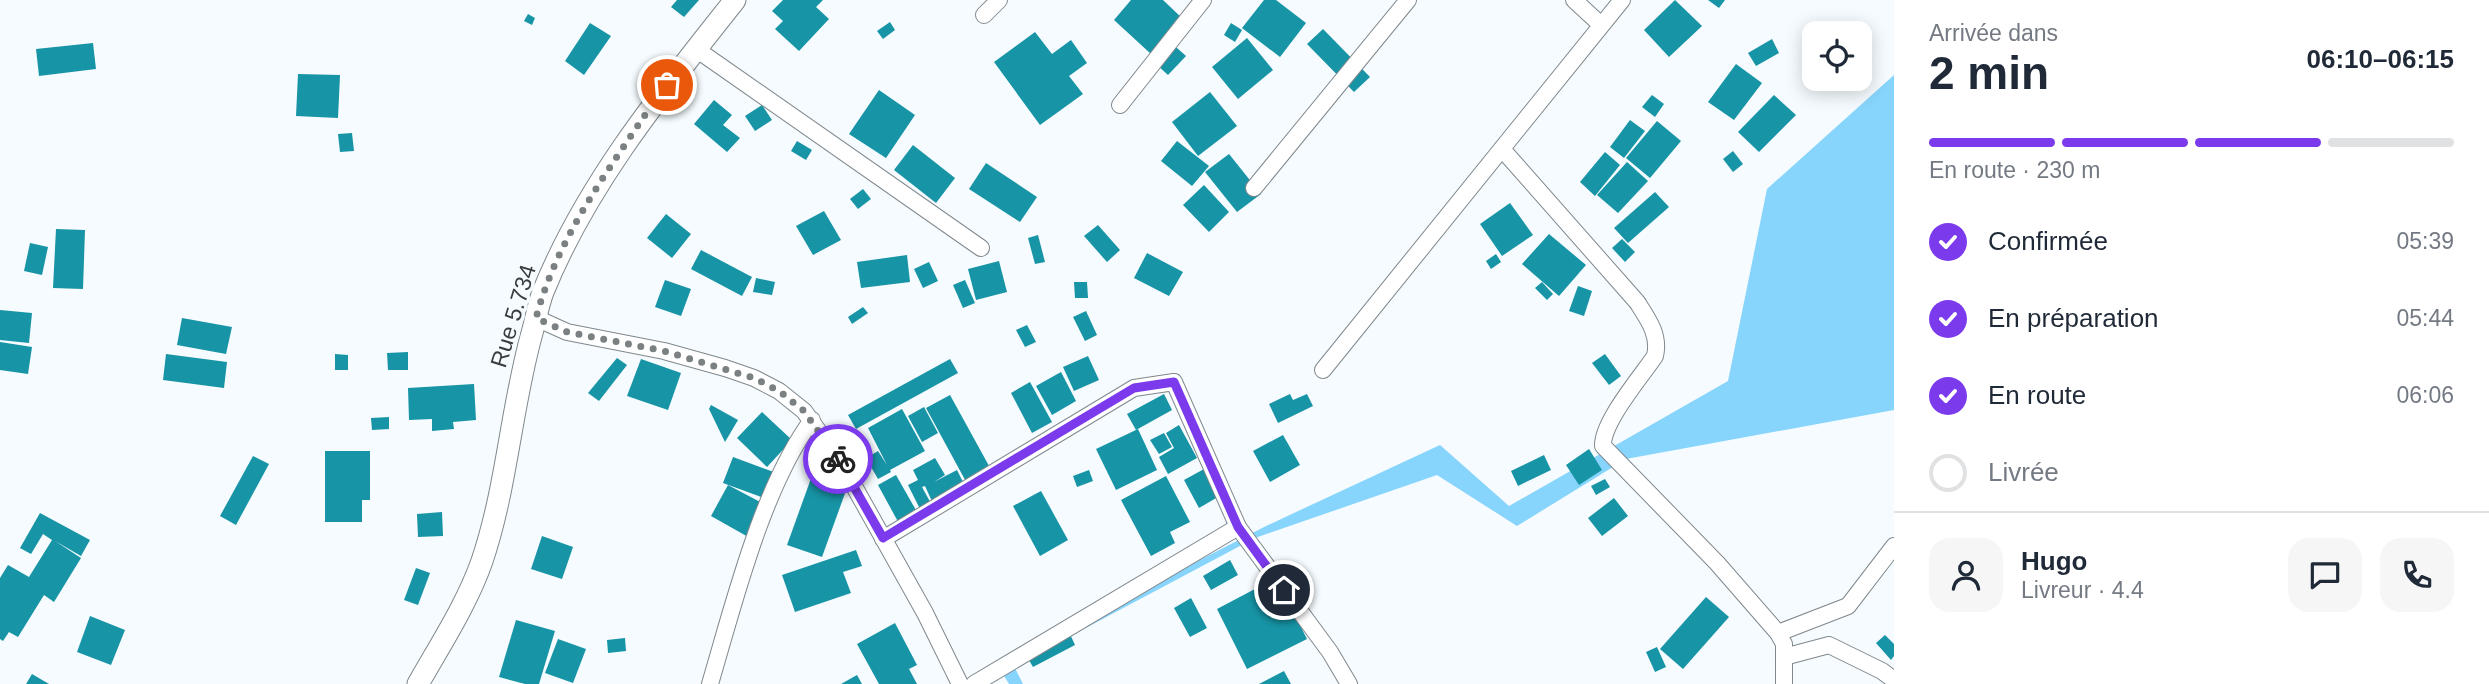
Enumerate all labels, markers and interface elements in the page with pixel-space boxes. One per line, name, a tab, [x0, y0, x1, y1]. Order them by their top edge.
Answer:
text: Arrivée dans	[1929, 20, 2058, 46]
map controls	[1802, 21, 1872, 91]
button: locate	[1802, 21, 1872, 91]
text: 06:10–06:15	[2307, 44, 2454, 74]
text: 2 min	[1929, 47, 2049, 99]
pin	[637, 55, 697, 115]
icon: bag	[648, 66, 686, 104]
text: En route · 230 m	[1929, 157, 2100, 183]
icon: check	[1929, 223, 1967, 261]
text: Confirmée	[1988, 226, 2108, 256]
text: 05:39	[2396, 228, 2454, 254]
street label: Rue 5.734	[485, 261, 541, 371]
icon: check	[1929, 300, 1967, 338]
text: En préparation	[1988, 303, 2159, 333]
text: 05:44	[2396, 305, 2454, 331]
icon: check	[1929, 377, 1967, 415]
text: En route	[1988, 380, 2086, 410]
text: 06:06	[2396, 382, 2454, 408]
courier	[803, 424, 873, 494]
icon: bike	[819, 440, 857, 478]
text: Livrée	[1988, 457, 2059, 487]
button: person	[1929, 538, 2003, 612]
button: chat	[2288, 538, 2362, 612]
button: phone	[2380, 538, 2454, 612]
text: Hugo	[2021, 546, 2087, 576]
pin	[1254, 560, 1314, 620]
icon: home	[1265, 571, 1303, 609]
text: Livreur · 4.4	[2021, 577, 2144, 603]

